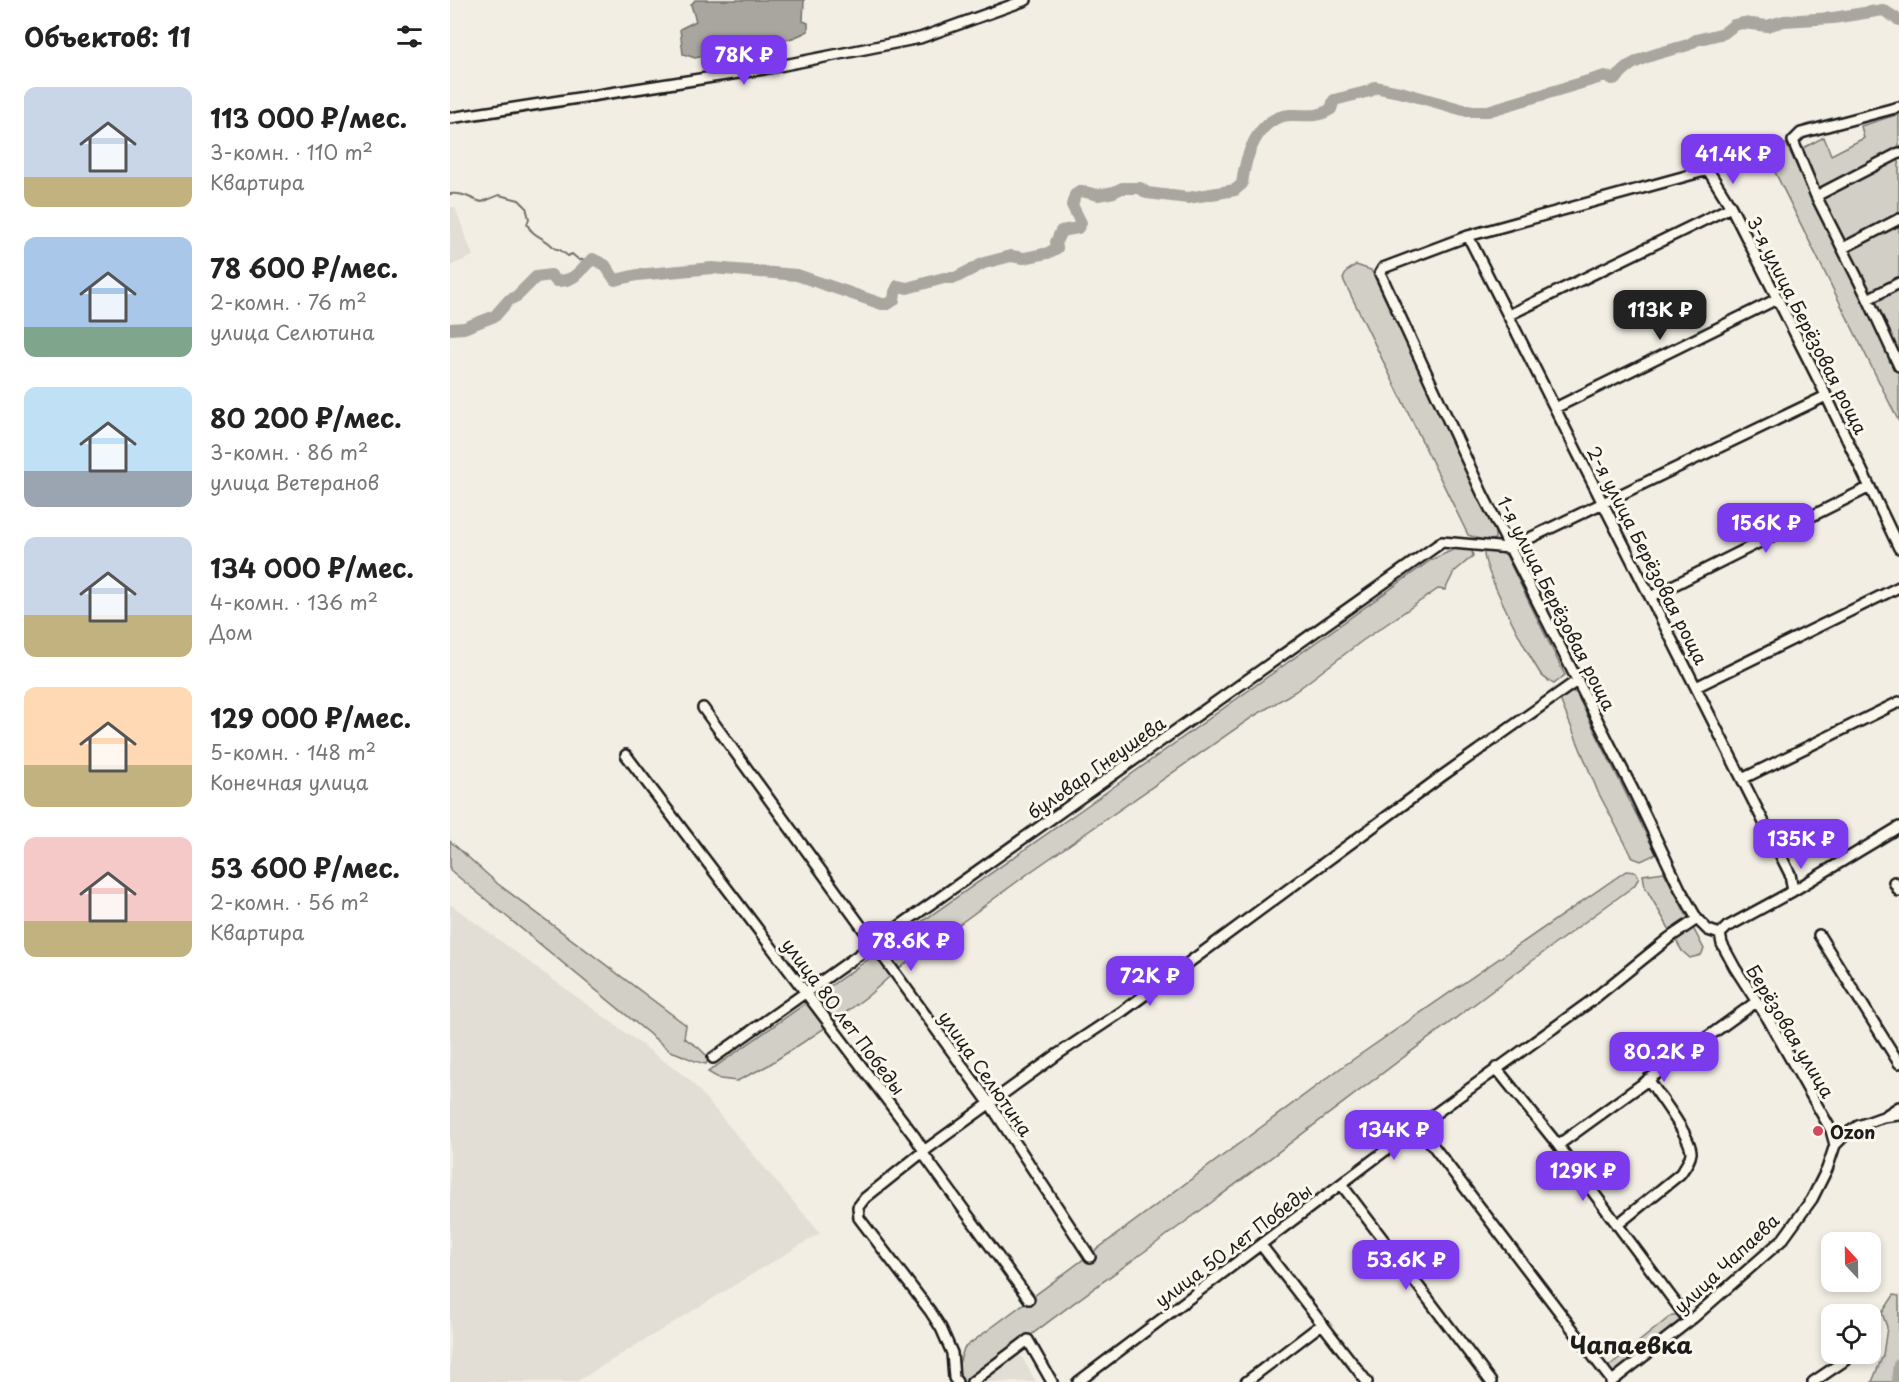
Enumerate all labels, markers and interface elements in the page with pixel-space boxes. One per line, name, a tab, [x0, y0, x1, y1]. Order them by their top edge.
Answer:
text: Объектов: 11	[24, 17, 191, 56]
icon: filters	[393, 20, 426, 53]
pin: 78K ₽	[702, 35, 786, 86]
text: 78K ₽	[715, 39, 773, 69]
text: 113 000 ₽/мес.	[210, 98, 407, 137]
icon: home	[72, 111, 144, 183]
pin: 41.4K ₽	[1678, 134, 1788, 185]
text: 3-комн. · 110 m²	[210, 137, 373, 167]
text: 41.4K ₽	[1695, 138, 1771, 168]
text: Квартира	[210, 167, 304, 197]
street label: 3-я улица Берёзовая роща	[1741, 211, 1875, 439]
text: 78 600 ₽/мес.	[210, 248, 398, 287]
icon: home	[72, 261, 144, 333]
text: 2-комн. · 76 m²	[210, 287, 367, 317]
pin: 113K ₽	[1611, 290, 1709, 341]
text: 113K ₽	[1627, 294, 1693, 324]
text: улица Селютина	[210, 317, 375, 347]
text: 80 200 ₽/мес.	[210, 398, 402, 437]
icon: home	[72, 411, 144, 483]
text: 3-комн. · 86 m²	[210, 437, 368, 467]
street label: 2-я улица Берёзовая роща	[1581, 441, 1715, 670]
text: улица Ветеранов	[210, 467, 379, 497]
street label: 1-я улица Берёзовая роща	[1491, 491, 1623, 716]
pin: 156K ₽	[1717, 503, 1815, 554]
text: 156K ₽	[1731, 507, 1801, 537]
text: 134 000 ₽/мес.	[210, 548, 414, 587]
icon: home	[72, 561, 144, 633]
text: 4-комн. · 136 m²	[210, 587, 378, 617]
text: Дом	[210, 617, 253, 647]
text: 129 000 ₽/мес.	[210, 698, 411, 737]
street label: бульвар Гнеушева	[1021, 709, 1171, 825]
icon: home	[72, 711, 144, 783]
text: 5-комн. · 148 m²	[210, 737, 376, 767]
text: Конечная улица	[210, 767, 368, 797]
pin: 135K ₽	[1752, 819, 1850, 870]
text: 135K ₽	[1767, 823, 1835, 853]
text: 53 600 ₽/мес.	[210, 848, 400, 887]
icon: home	[72, 861, 144, 933]
text: 2-комн. · 56 m²	[210, 887, 369, 917]
text: Квартира	[210, 917, 304, 947]
pin: 78.6K ₽	[856, 921, 966, 972]
text: 78.6K ₽	[872, 925, 950, 955]
street label: улица 80 лет Победы	[776, 932, 912, 1100]
pin: 72K ₽	[1108, 956, 1192, 1007]
street label: Берёзовая улица	[1740, 959, 1842, 1103]
text: 72K ₽	[1120, 960, 1180, 990]
street label: улица Селютина	[932, 1005, 1040, 1142]
pin: 80.2K ₽	[1609, 1032, 1719, 1083]
text: 80.2K ₽	[1624, 1036, 1705, 1066]
pin: 134K ₽	[1345, 1110, 1443, 1161]
text: 134K ₽	[1359, 1114, 1429, 1144]
place label: Ozon	[1830, 1118, 1875, 1145]
marker: Ozon	[1811, 1124, 1825, 1138]
pin: 129K ₽	[1534, 1151, 1632, 1202]
text: 129K ₽	[1550, 1155, 1616, 1185]
street label: улица 50 лет Победы	[1149, 1177, 1317, 1313]
street label: улица Чапаева	[1667, 1206, 1785, 1319]
north arrow	[1821, 1232, 1881, 1292]
map controls	[1821, 1232, 1881, 1364]
pin: 53.6K ₽	[1351, 1240, 1461, 1291]
text: 53.6K ₽	[1366, 1244, 1446, 1274]
button: locate	[1821, 1304, 1881, 1364]
district label: Чапаевка	[1570, 1326, 1693, 1362]

